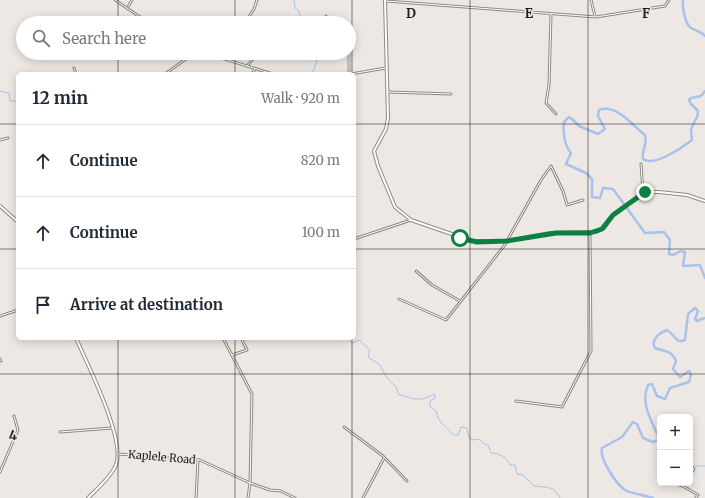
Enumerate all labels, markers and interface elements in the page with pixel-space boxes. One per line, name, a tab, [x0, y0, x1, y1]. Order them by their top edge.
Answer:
text: D	[406, 5, 416, 22]
text: E	[525, 5, 534, 22]
text: F	[642, 5, 650, 22]
search box	[16, 16, 356, 60]
icon: search	[30, 27, 52, 49]
text: Search here	[62, 29, 146, 48]
text: 12 min	[32, 87, 88, 109]
text: Walk · 920 m	[261, 90, 340, 107]
icon: ahead	[32, 150, 54, 172]
text: Continue	[70, 151, 138, 170]
text: 820 m	[301, 152, 340, 169]
route end	[636, 183, 654, 201]
icon: ahead	[32, 222, 54, 244]
text: Continue	[70, 223, 138, 242]
text: 100 m	[302, 224, 340, 241]
route start	[451, 229, 469, 247]
icon: arrive	[32, 294, 54, 316]
text: Arrive at destination	[70, 295, 223, 314]
map controls	[657, 414, 693, 486]
button: +	[657, 414, 693, 450]
text: 4	[9, 427, 18, 444]
street label: Kaplele Road	[128, 447, 197, 467]
button: −	[657, 450, 693, 486]

